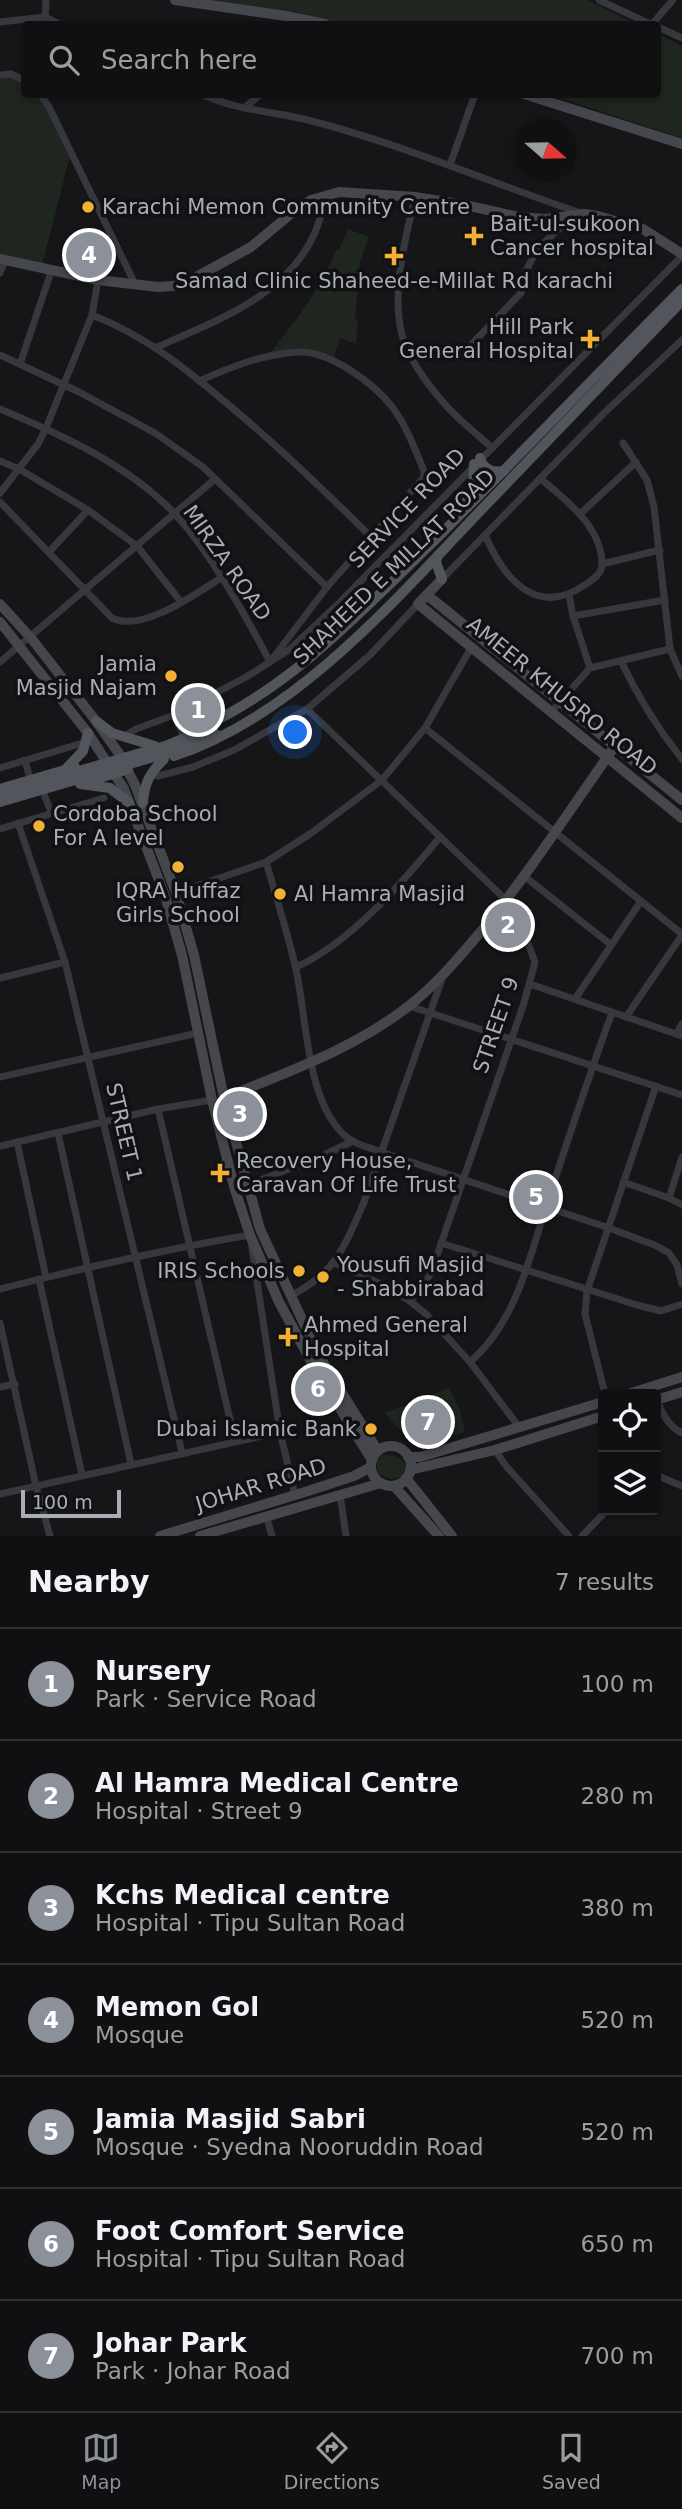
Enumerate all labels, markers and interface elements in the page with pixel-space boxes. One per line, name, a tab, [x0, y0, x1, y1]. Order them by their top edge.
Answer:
search box	[21, 21, 661, 98]
icon: search	[45, 41, 83, 79]
text: Search here	[101, 45, 257, 75]
north arrow	[514, 119, 577, 182]
place label: Karachi Memon Community Centre	[102, 195, 470, 219]
marker: Karachi Memon Community Centre	[80, 199, 96, 215]
place label: Bait-ul-sukoon Cancer hospital	[490, 212, 654, 260]
marker: Bait-ul-sukoon Cancer hospital	[464, 226, 484, 246]
pin: 4	[66, 229, 112, 281]
marker: Samad Clinic Shaheed-e-Millat Rd karachi	[384, 246, 404, 266]
place label: Samad Clinic Shaheed-e-Millat Rd karachi	[175, 269, 613, 293]
place label: Hill Park General Hospital	[399, 315, 575, 363]
marker: Hill Park General Hospital	[580, 329, 600, 349]
street label: SERVICE ROAD	[344, 443, 470, 573]
street label: SHAHEED E MILLAT ROAD	[288, 464, 500, 670]
street label: MIRZA ROAD	[178, 501, 276, 625]
street label: AMEER KHUSRO ROAD	[462, 612, 662, 780]
place label: Jamia Masjid Najam	[16, 652, 157, 700]
marker: Jamia Masjid Najam	[163, 668, 179, 684]
pin: 1	[175, 684, 221, 736]
your location	[278, 715, 312, 749]
place label: Cordoba School For A level	[53, 802, 218, 850]
marker: Cordoba School For A level	[31, 818, 47, 834]
marker: IQRA Huffaz Girls School	[170, 859, 186, 875]
place label: IQRA Huffaz Girls School	[116, 879, 240, 927]
place label: Al Hamra Masjid	[294, 882, 465, 906]
marker: Al Hamra Masjid	[272, 886, 288, 902]
pin: 2	[485, 899, 531, 951]
street label: STREET 9	[468, 974, 524, 1076]
street label: STREET 1	[101, 1081, 147, 1183]
pin: 3	[217, 1088, 263, 1140]
place label: Recovery House, Caravan Of Life Trust	[236, 1149, 456, 1197]
marker: Recovery House, Caravan Of Life Trust	[210, 1163, 230, 1183]
pin: 5	[513, 1171, 559, 1223]
place label: Yousufi Masjid - Shabbirabad	[336, 1253, 484, 1301]
place label: IRIS Schools	[157, 1259, 285, 1283]
marker: IRIS Schools	[291, 1263, 307, 1279]
marker: Yousufi Masjid - Shabbirabad	[315, 1269, 331, 1285]
place label: Ahmed General Hospital	[304, 1313, 468, 1361]
marker: Ahmed General Hospital	[278, 1327, 298, 1347]
pin: 6	[295, 1363, 341, 1415]
map controls	[598, 1389, 661, 1515]
button: locate	[598, 1389, 661, 1452]
pin: 7	[405, 1396, 451, 1448]
place label: Dubai Islamic Bank	[156, 1417, 358, 1441]
marker: Dubai Islamic Bank	[363, 1421, 379, 1437]
button: layers	[598, 1452, 661, 1515]
street label: JOHAR ROAD	[191, 1454, 329, 1517]
scale bar	[21, 1487, 121, 1519]
text: 100 m	[32, 1491, 93, 1513]
text: Nearby	[28, 1564, 150, 1599]
text: 7 results	[555, 1569, 654, 1595]
text: Nursery	[95, 1656, 211, 1686]
text: 1	[43, 1671, 59, 1697]
text: 100 m	[580, 1671, 654, 1697]
text: Park · Service Road	[95, 1686, 317, 1712]
text: Al Hamra Medical Centre	[95, 1768, 459, 1798]
text: 2	[43, 1783, 59, 1809]
text: 280 m	[580, 1783, 654, 1809]
text: Hospital · Street 9	[95, 1798, 303, 1824]
text: Kchs Medical centre	[95, 1880, 390, 1910]
text: 3	[43, 1895, 59, 1921]
text: 380 m	[580, 1895, 654, 1921]
text: Hospital · Tipu Sultan Road	[95, 1910, 405, 1936]
text: Memon Gol	[95, 1992, 259, 2022]
text: 4	[43, 2007, 59, 2033]
text: 520 m	[580, 2007, 654, 2033]
text: Mosque	[95, 2022, 184, 2048]
text: Jamia Masjid Sabri	[95, 2104, 366, 2134]
text: 5	[43, 2119, 59, 2145]
text: 520 m	[580, 2119, 654, 2145]
text: Mosque · Syedna Nooruddin Road	[95, 2134, 484, 2160]
text: Foot Comfort Service	[95, 2216, 405, 2246]
text: 6	[43, 2231, 59, 2257]
text: 650 m	[580, 2231, 654, 2257]
text: Hospital · Tipu Sultan Road	[95, 2246, 405, 2272]
text: Johar Park	[95, 2328, 246, 2358]
text: 7	[43, 2343, 59, 2369]
text: 700 m	[580, 2343, 654, 2369]
text: Park · Johar Road	[95, 2358, 291, 2384]
tab: Map	[81, 2429, 121, 2493]
tab: Directions	[284, 2429, 380, 2493]
tab: Saved	[542, 2429, 601, 2493]

